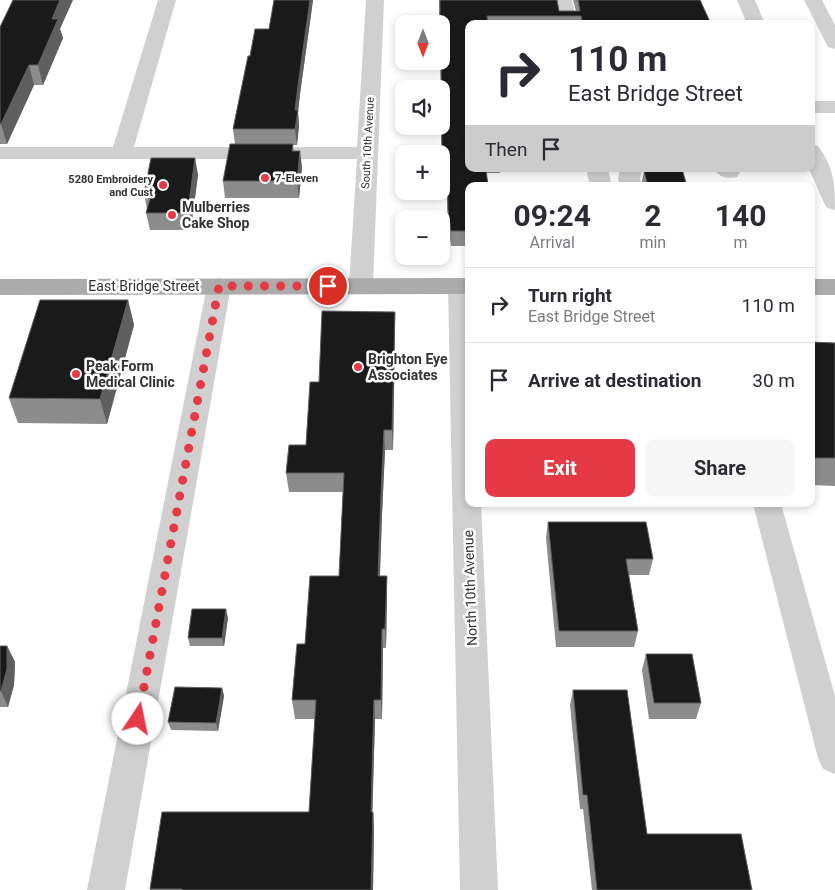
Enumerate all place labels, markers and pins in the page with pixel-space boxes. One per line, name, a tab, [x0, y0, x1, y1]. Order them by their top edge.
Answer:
marker: 7-Eleven	[259, 172, 271, 184]
place label: 7-Eleven	[275, 172, 318, 185]
place label: 5280 Embroidery and Cust	[68, 173, 153, 199]
marker: 5280 Embroidery and Cust	[157, 179, 169, 191]
place label: Mulberries Cake Shop	[182, 199, 250, 231]
marker: Mulberries Cake Shop	[166, 209, 178, 221]
pin	[307, 265, 349, 307]
place label: Brighton Eye Associates	[368, 351, 448, 383]
place label: Peak Form Medical Clinic	[86, 358, 175, 390]
marker: Brighton Eye Associates	[352, 361, 364, 373]
marker: Peak Form Medical Clinic	[70, 368, 82, 380]

